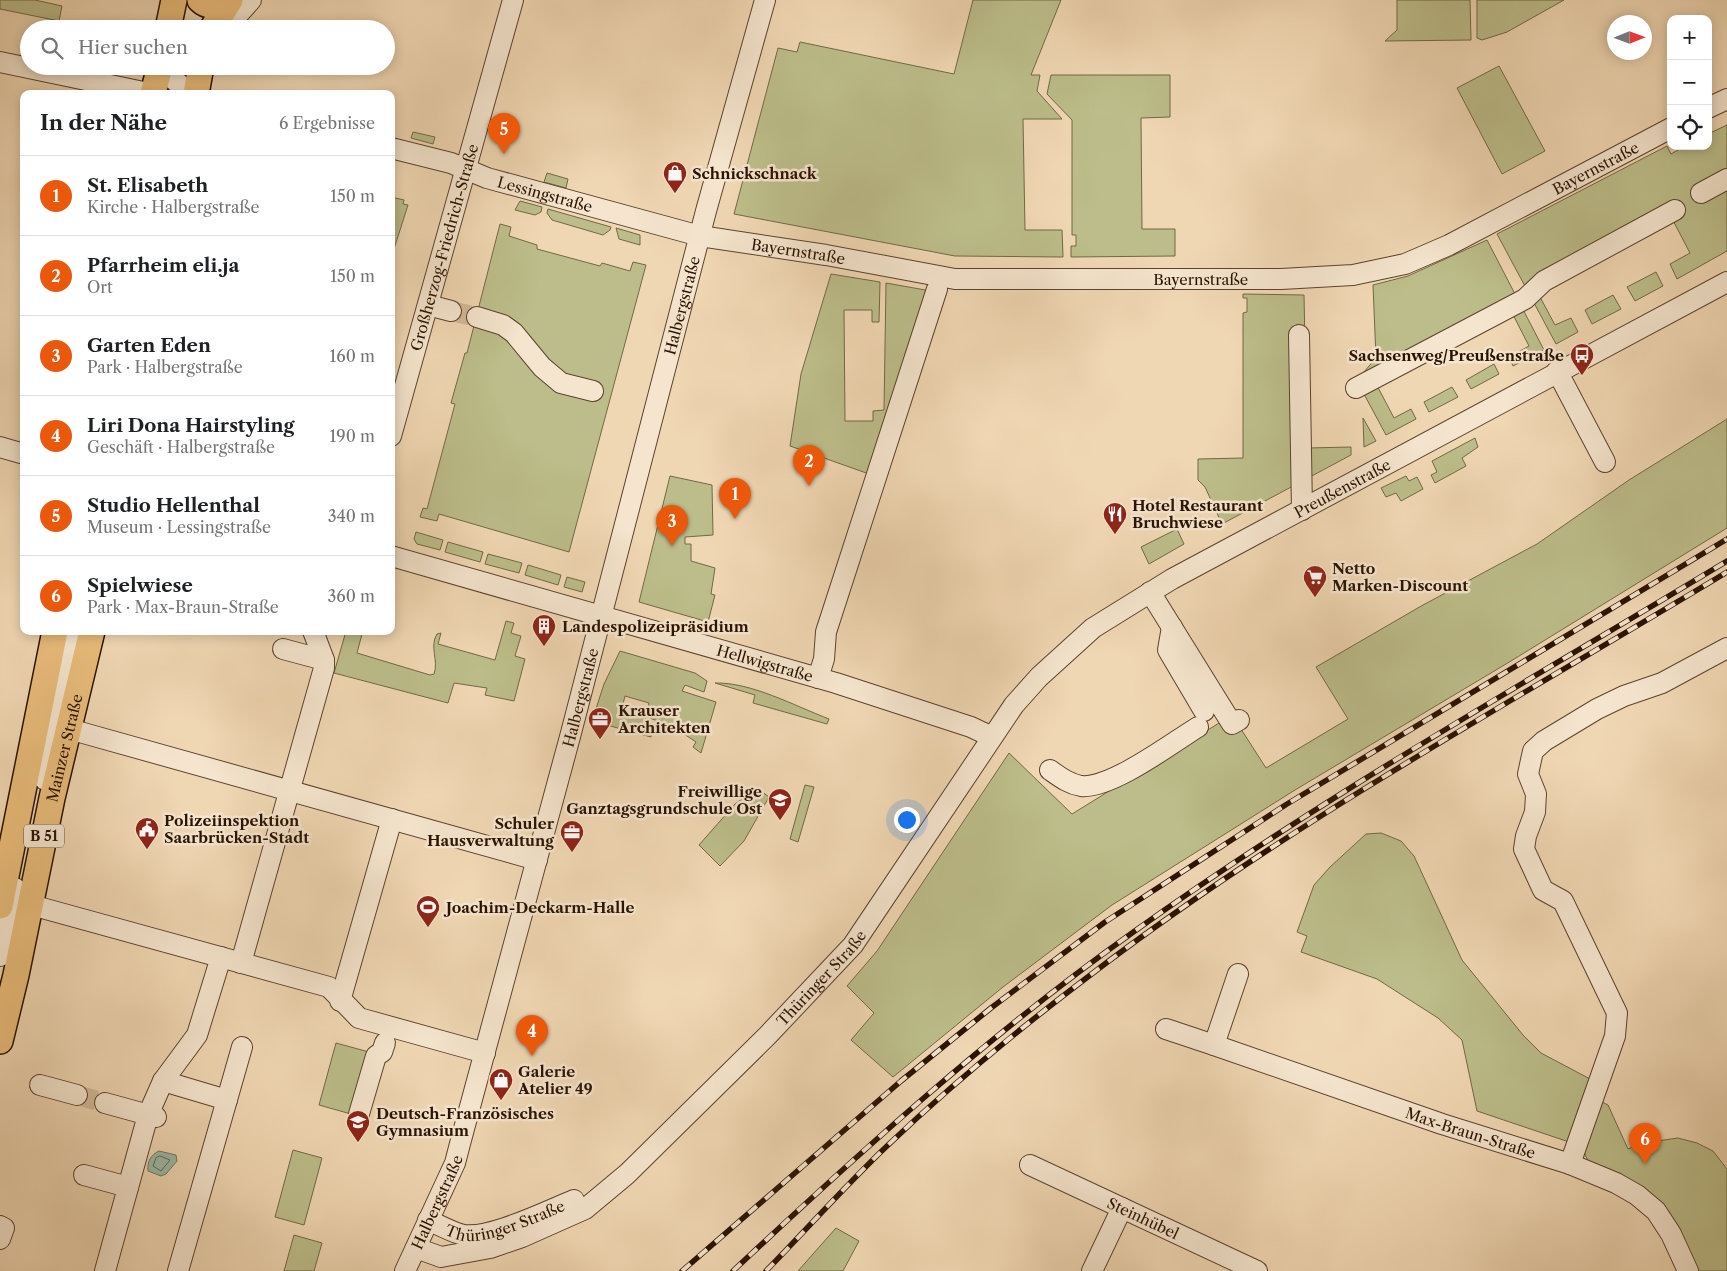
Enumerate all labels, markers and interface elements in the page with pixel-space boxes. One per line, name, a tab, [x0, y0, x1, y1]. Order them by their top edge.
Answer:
north arrow	[1607, 15, 1652, 60]
map controls	[1667, 15, 1712, 150]
button: +	[1667, 15, 1712, 60]
search box	[20, 20, 395, 75]
icon: search	[38, 34, 66, 62]
text: Hier suchen	[78, 36, 188, 59]
button: −	[1667, 60, 1712, 105]
button: locate	[1667, 105, 1712, 150]
text: In der Nähe	[40, 110, 167, 135]
text: 6 Ergebnisse	[279, 113, 375, 133]
pin: 5	[488, 113, 520, 154]
street label: Bayernstraße	[1549, 137, 1642, 198]
street label: Großherzog-Friedrich-Straße	[406, 142, 482, 353]
shop icon: Schnickschnack	[662, 160, 688, 194]
place label: Schnickschnack	[692, 164, 818, 183]
street label: Lessingstraße	[495, 172, 595, 216]
text: St. Elisabeth	[87, 174, 208, 197]
text: 1	[52, 186, 60, 206]
text: 150 m	[330, 186, 375, 206]
text: Kirche · Halbergstraße	[87, 197, 259, 217]
street label: Bayernstraße	[750, 234, 847, 268]
text: Pfarrheim eli.ja	[87, 254, 240, 277]
street label: Halbergstraße	[660, 254, 703, 357]
text: 2	[51, 266, 61, 286]
text: 150 m	[330, 266, 375, 286]
street label: Bayernstraße	[1153, 270, 1248, 289]
text: Ort	[87, 277, 113, 297]
text: Garten Eden	[87, 334, 211, 357]
bus stop icon: Sachsenweg/Preußenstraße	[1569, 342, 1595, 376]
text: 3	[51, 346, 61, 366]
text: 160 m	[330, 346, 375, 366]
place label: Sachsenweg/Preußenstraße	[1348, 346, 1564, 365]
text: Park · Halbergstraße	[87, 357, 243, 377]
text: Liri Dona Hairstyling	[87, 414, 295, 437]
text: 4	[51, 426, 61, 446]
text: 190 m	[330, 426, 375, 446]
text: Geschäft · Halbergstraße	[87, 437, 275, 457]
pin: 2	[793, 445, 825, 486]
street label: Preußenstraße	[1291, 454, 1394, 522]
pin: 1	[719, 478, 751, 519]
text: Studio Hellenthal	[87, 494, 260, 517]
place label: Hotel Restaurant Bruchwiese	[1132, 496, 1263, 532]
restaurant icon: Hotel Restaurant Bruchwiese	[1102, 501, 1128, 535]
pin: 3	[656, 505, 688, 546]
text: 5	[52, 506, 60, 526]
text: 340 m	[328, 506, 375, 526]
text: Museum · Lessingstraße	[87, 517, 271, 537]
place label: Netto Marken-Discount	[1332, 559, 1468, 595]
supermarket icon: Netto Marken-Discount	[1302, 564, 1328, 598]
text: Spielwiese	[87, 574, 193, 597]
text: 6	[51, 586, 61, 606]
text: 360 m	[328, 586, 375, 606]
text: Park · Max-Braun-Straße	[87, 597, 279, 617]
building icon: Landespolizeipräsidium	[531, 613, 557, 647]
place label: Landespolizeipräsidium	[562, 617, 749, 636]
street label: Hellwigstraße	[715, 640, 815, 686]
street label: Halbergstraße	[558, 646, 602, 749]
street label: Mainzer Straße	[42, 692, 86, 804]
place label: Krauser Architekten	[617, 701, 711, 737]
office icon: Krauser Architekten	[587, 706, 613, 740]
place label: Freiwillige Ganztagsgrundschule Ost	[566, 782, 762, 818]
school or university icon: Freiwillige Ganztagsgrundschule Ost	[767, 787, 793, 821]
your location	[894, 807, 920, 833]
place label: Polizeiinspektion Saarbrücken-Stadt	[164, 811, 309, 847]
place label: Schuler Hausverwaltung	[427, 814, 555, 850]
public building icon: Polizeiinspektion Saarbrücken-Stadt	[134, 816, 160, 850]
office icon: Schuler Hausverwaltung	[559, 819, 585, 853]
road number: B 51	[24, 824, 64, 848]
sports icon: Joachim-Deckarm-Halle	[415, 894, 441, 928]
place label: Joachim-Deckarm-Halle	[443, 898, 635, 917]
street label: Thüringer Straße	[772, 926, 870, 1030]
pin: 4	[516, 1015, 548, 1056]
place label: Galerie Atelier 49	[517, 1062, 593, 1098]
shop icon: Galerie Atelier 49	[488, 1067, 514, 1101]
street label: Max-Braun-Straße	[1403, 1103, 1538, 1162]
place label: Deutsch-Französisches Gymnasium	[376, 1104, 554, 1140]
school or university icon: Deutsch-Französisches Gymnasium	[345, 1109, 371, 1143]
pin: 6	[1629, 1123, 1661, 1164]
street label: Halbergstraße	[407, 1153, 466, 1252]
street label: Steinhübel	[1104, 1193, 1183, 1243]
street label: Thüringer Straße	[443, 1196, 567, 1245]

